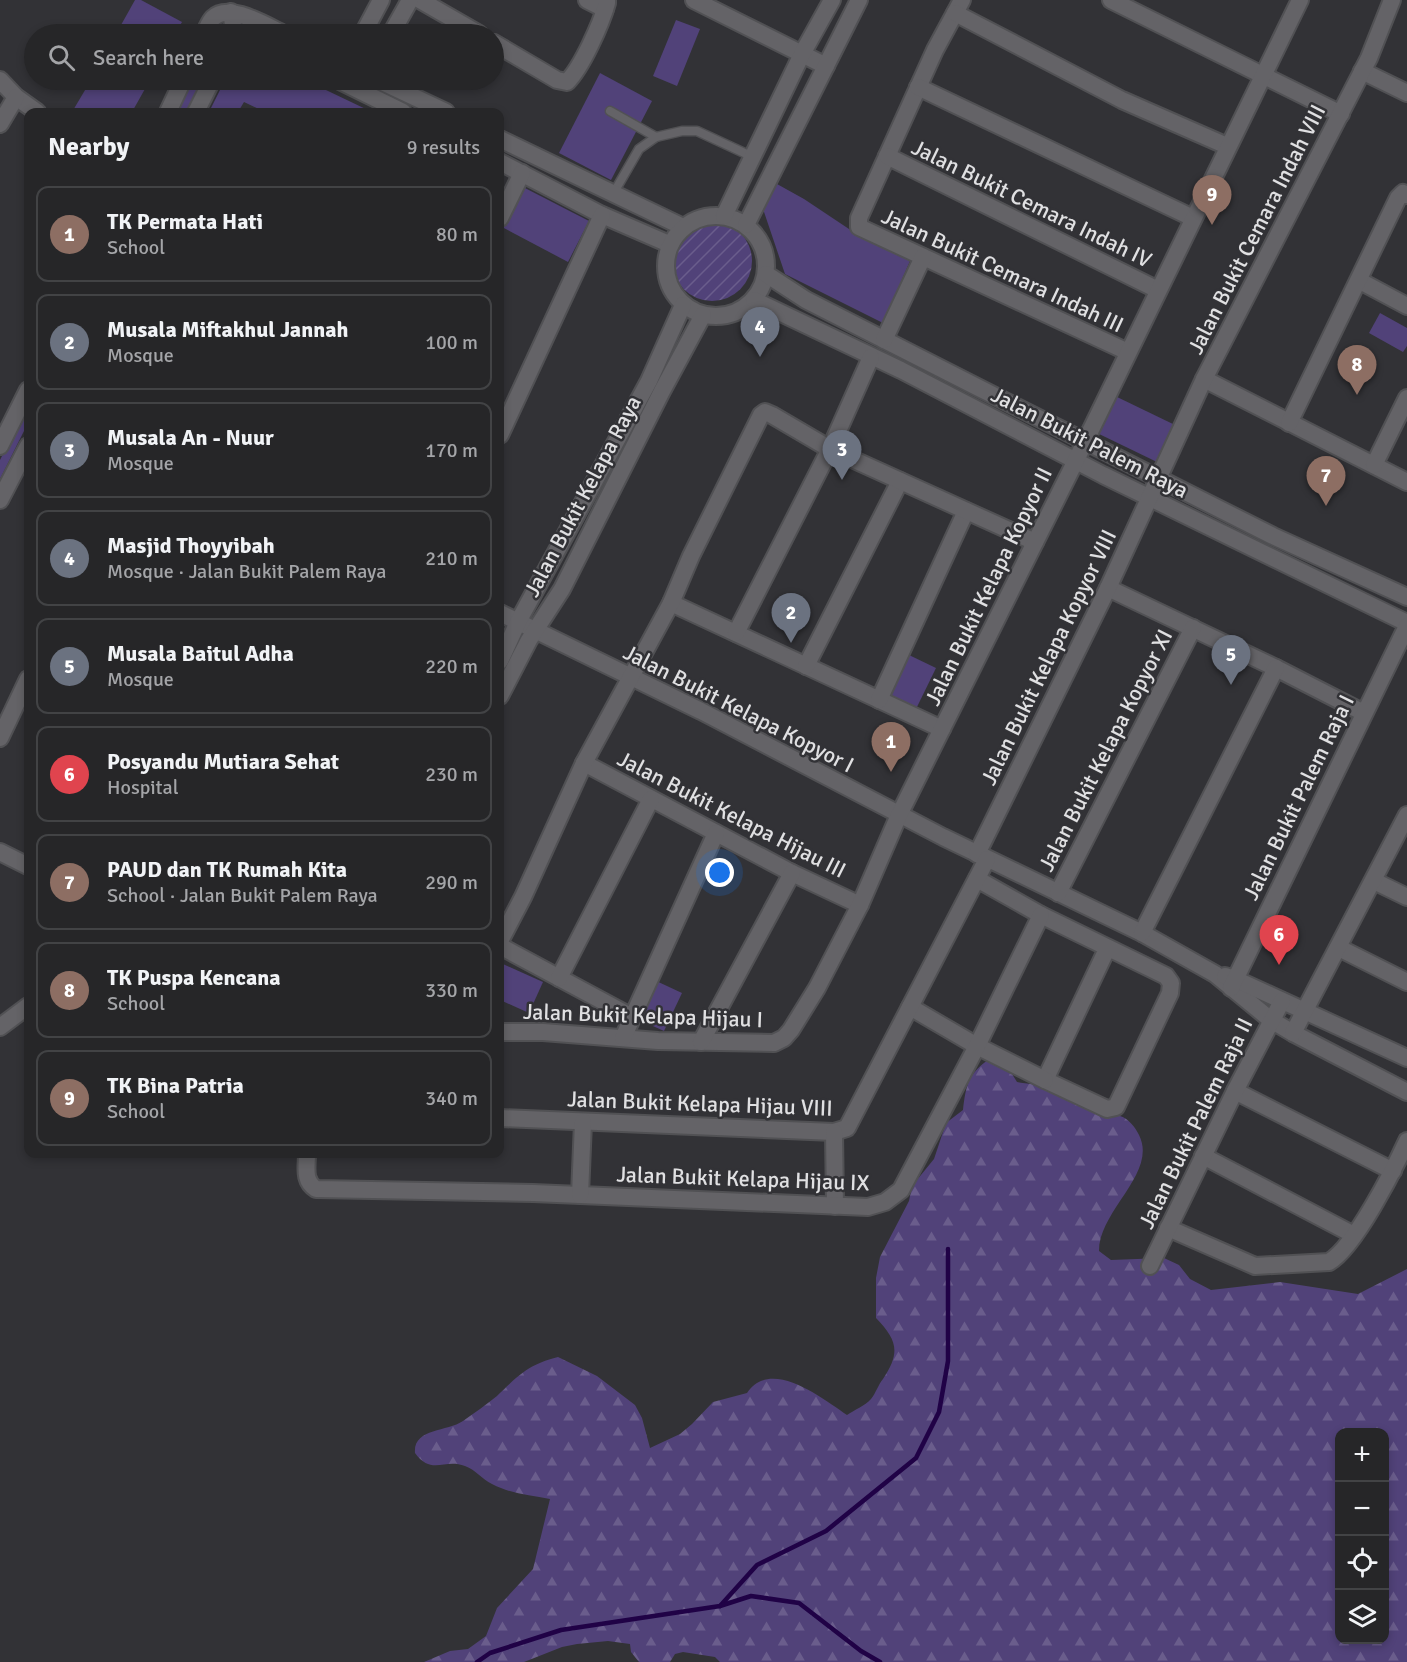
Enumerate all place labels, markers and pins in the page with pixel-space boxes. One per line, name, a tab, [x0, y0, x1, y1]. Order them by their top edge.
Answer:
pin: 9	[1192, 176, 1232, 225]
pin: 4	[740, 308, 780, 357]
pin: 8	[1338, 346, 1376, 395]
pin: 3	[822, 430, 862, 480]
pin: 7	[1306, 456, 1346, 506]
pin: 2	[772, 594, 810, 643]
pin: 5	[1212, 636, 1250, 685]
pin: 1	[872, 722, 910, 772]
pin: 6	[1260, 916, 1298, 965]

